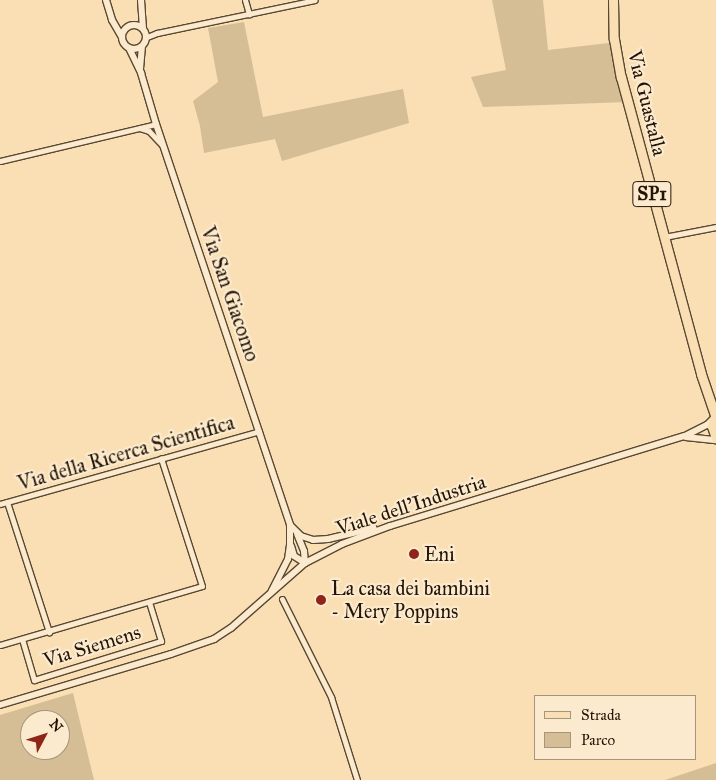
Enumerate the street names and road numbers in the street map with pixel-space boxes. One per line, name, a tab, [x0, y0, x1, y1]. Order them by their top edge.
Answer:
street label: Via Guastalla	[622, 48, 672, 158]
road number: SP1	[632, 178, 672, 210]
street label: Via San Giacomo	[196, 223, 264, 365]
street label: Via della Ricerca Scientifica	[15, 411, 237, 495]
street label: Viale dell'Industria	[333, 469, 489, 541]
street label: Via Siemens	[40, 620, 144, 672]

